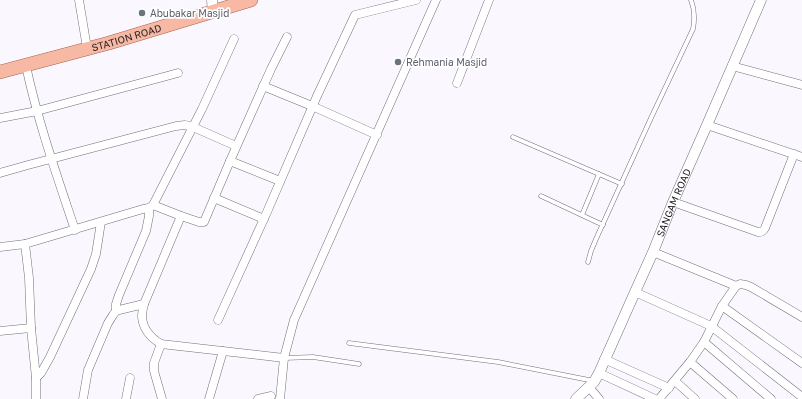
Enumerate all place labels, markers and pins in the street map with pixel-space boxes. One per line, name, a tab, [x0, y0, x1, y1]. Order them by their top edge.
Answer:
place label: Abubakar Masjid	[150, 7, 229, 19]
marker: Abubakar Masjid	[137, 8, 147, 18]
place label: Rehmania Masjid	[406, 56, 487, 68]
marker: Rehmania Masjid	[393, 57, 403, 67]

